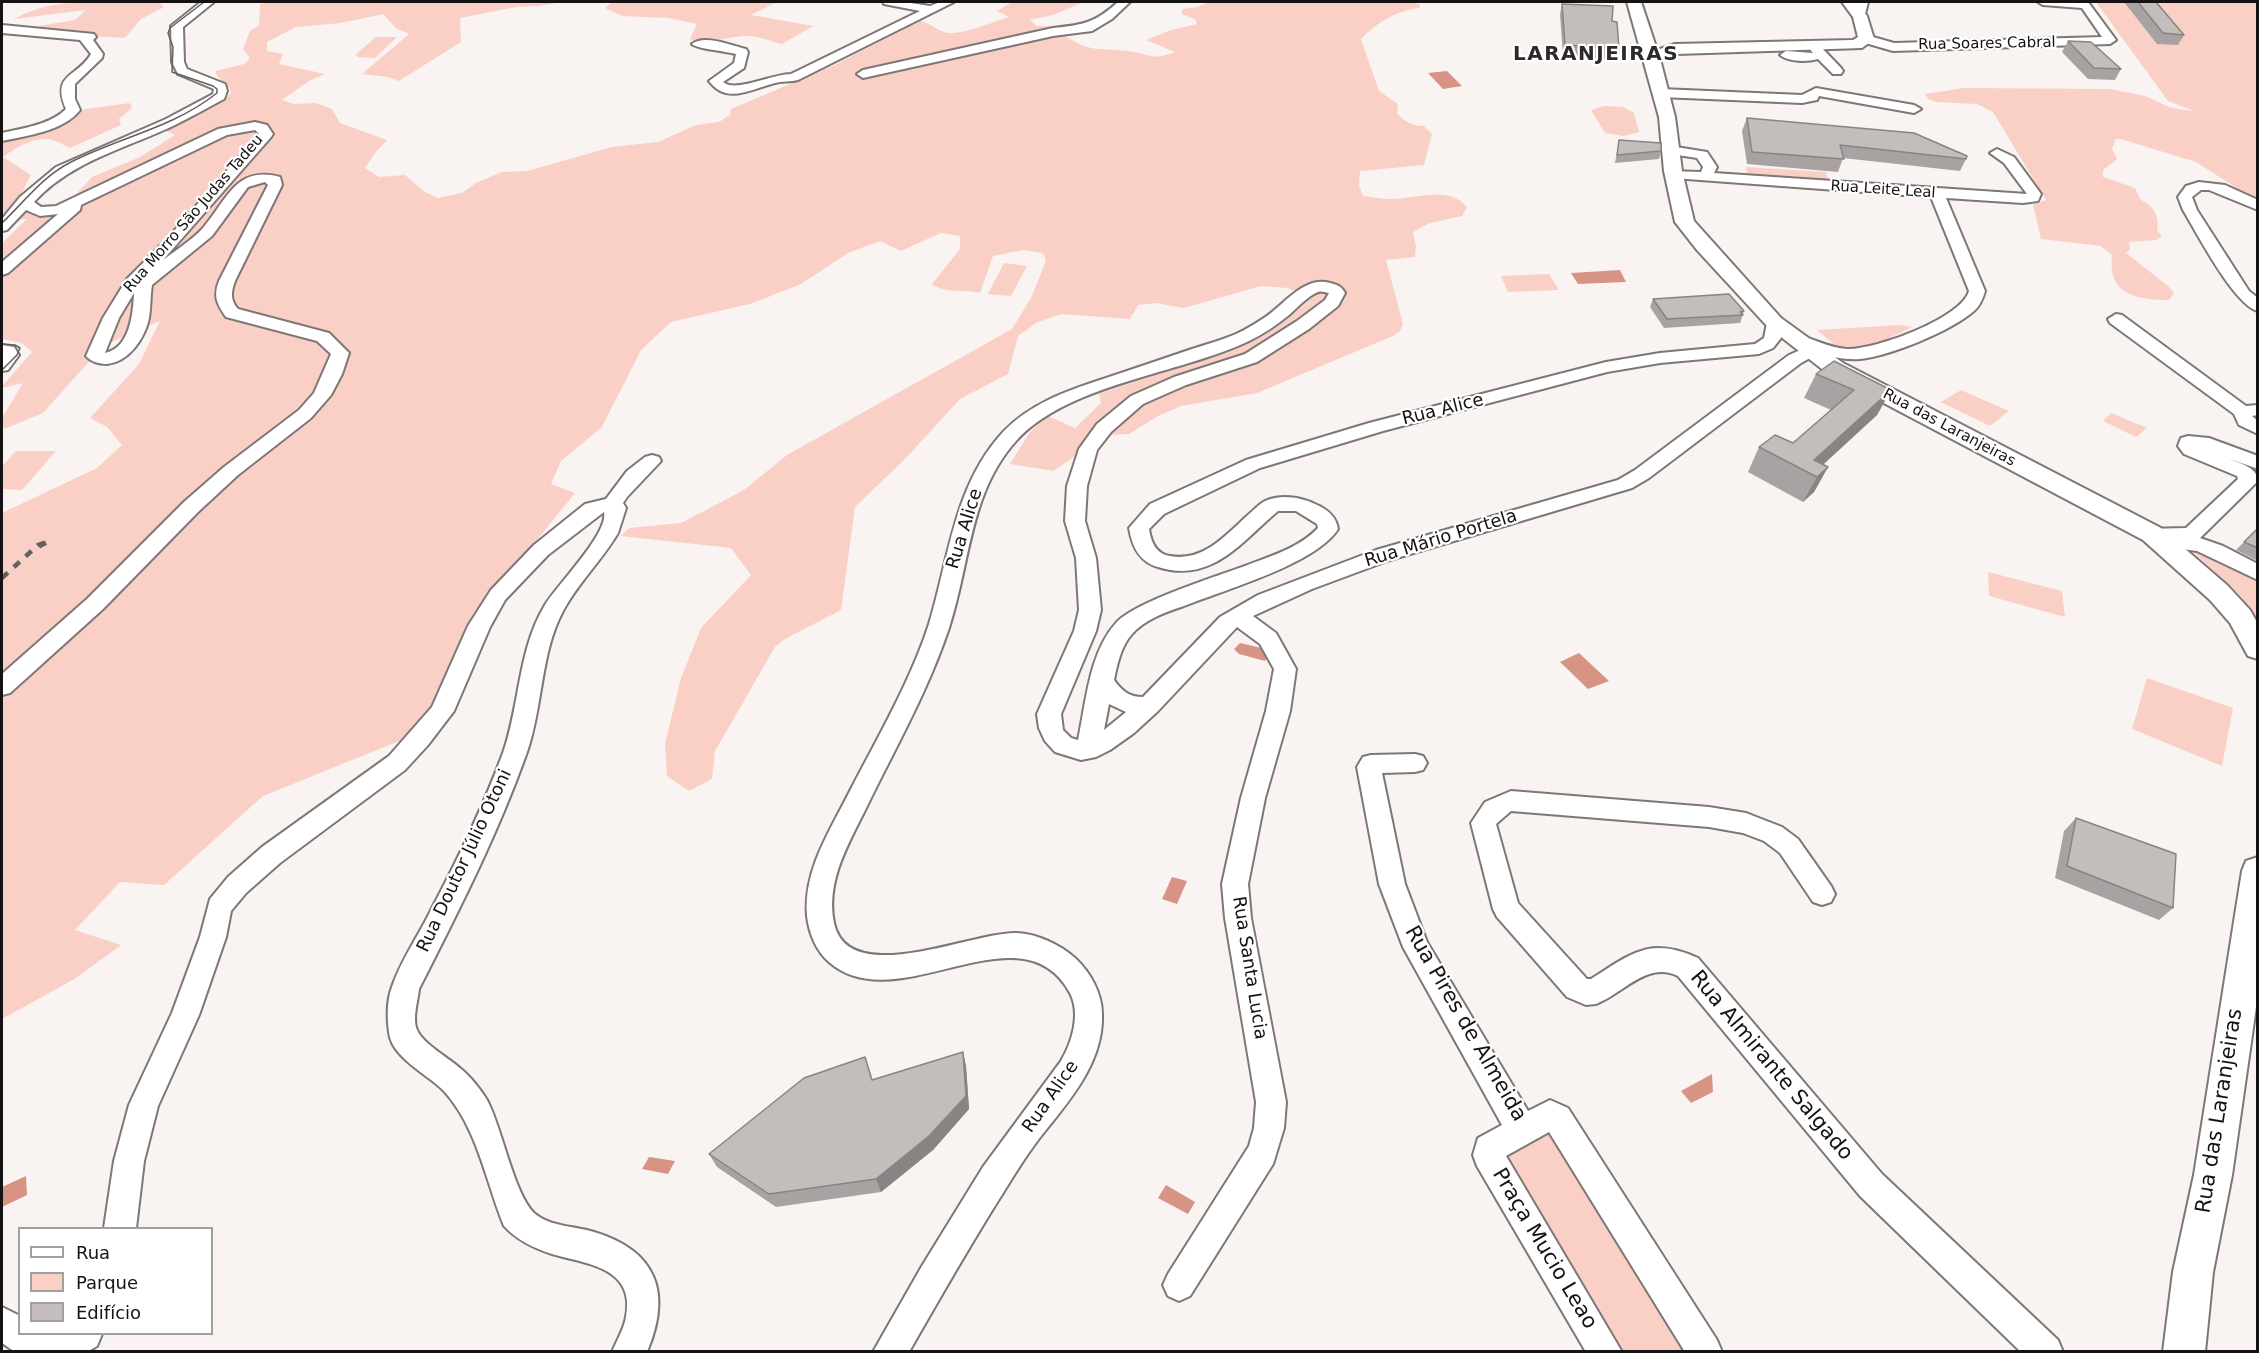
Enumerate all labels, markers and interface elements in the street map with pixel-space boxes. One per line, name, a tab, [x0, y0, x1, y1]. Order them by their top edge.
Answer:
street label: Rua Soares Cabral	[1918, 34, 2056, 54]
district label: LARANJEIRAS	[1513, 43, 1679, 67]
street label: Rua Morro São Judas Tadeu	[121, 131, 267, 297]
street label: Rua Leite Leal	[1830, 177, 1936, 203]
street label: Rua das Laranjeiras	[1880, 385, 2018, 471]
street label: Rua Alice	[1400, 389, 1486, 431]
street label: Rua Alice	[943, 486, 987, 572]
street label: Rua Mário Portela	[1362, 506, 1520, 572]
street label: Rua Doutor Júlio Otoni	[413, 766, 517, 956]
street label: Rua Santa Lucia	[1227, 895, 1271, 1041]
street label: Rua Pires de Almeida	[1399, 922, 1531, 1126]
street label: Rua Almirante Salgado	[1684, 966, 1858, 1166]
street label: Rua das Laranjeiras	[2191, 1007, 2249, 1215]
street label: Rua Alice	[1018, 1057, 1084, 1137]
street label: Praça Mucio Leao	[1486, 1164, 1602, 1334]
legend	[18, 1227, 213, 1335]
text: Rua	[76, 1242, 110, 1263]
text: Parque	[76, 1272, 138, 1293]
text: Edifício	[76, 1302, 141, 1323]

